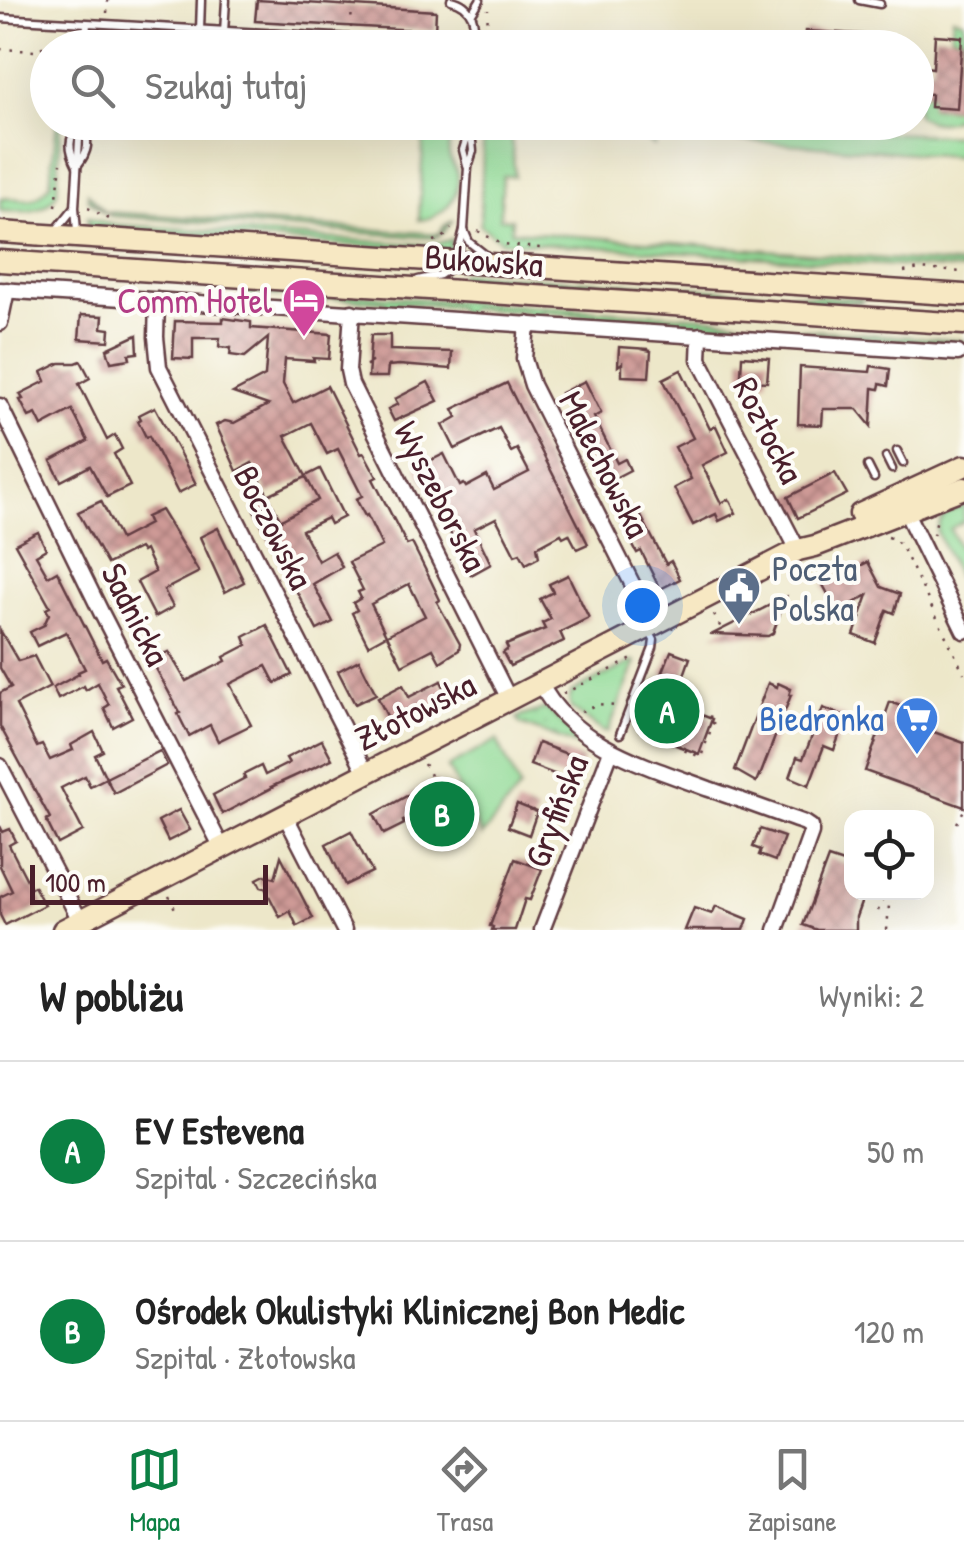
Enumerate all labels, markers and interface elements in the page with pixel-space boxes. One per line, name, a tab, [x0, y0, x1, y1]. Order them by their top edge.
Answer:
search box	[30, 30, 934, 140]
icon: search	[65, 58, 120, 113]
text: Szukaj tutaj	[145, 59, 307, 111]
street label: Bukowska	[423, 232, 545, 288]
place label: Comm Hotel	[117, 277, 273, 324]
hotel icon: Comm Hotel	[281, 277, 327, 338]
street label: Roztocka	[722, 369, 816, 491]
street label: Malechowska	[548, 383, 662, 545]
street label: Wyszeborska	[383, 413, 499, 579]
street label: Boczowska	[223, 457, 325, 597]
place label: Poczta Polska	[772, 545, 858, 632]
street label: Sadnicka	[90, 555, 182, 673]
public building icon: Poczta Polska	[716, 565, 762, 626]
your location	[617, 580, 668, 631]
street label: Złotowska	[347, 661, 483, 761]
pin: A	[634, 674, 700, 748]
place label: Biedronka	[759, 695, 884, 742]
supermarket icon: Biedronka	[894, 695, 940, 756]
street label: Gryfińska	[513, 748, 599, 874]
pin: B	[410, 776, 474, 852]
map controls	[844, 810, 934, 900]
button: locate	[844, 810, 934, 900]
scale bar	[30, 860, 268, 904]
text: 100 m	[45, 863, 106, 901]
text: W pobliżu	[40, 967, 183, 1024]
text: Wyniki: 2	[819, 974, 924, 1017]
text: EV Estevena	[135, 1104, 304, 1156]
text: A	[65, 1130, 80, 1173]
text: 50 m	[867, 1130, 924, 1173]
text: Szpital · Szczecińska	[135, 1156, 377, 1199]
text: Ośrodek Okulistyki Klinicznej Bon Medic	[135, 1284, 684, 1336]
text: B	[64, 1310, 81, 1353]
text: 120 m	[854, 1310, 924, 1353]
text: Szpital · Złotowska	[135, 1336, 356, 1379]
tab: Mapa	[127, 1442, 182, 1540]
tab: Trasa	[437, 1442, 493, 1540]
tab: Zapisane	[748, 1442, 837, 1540]

